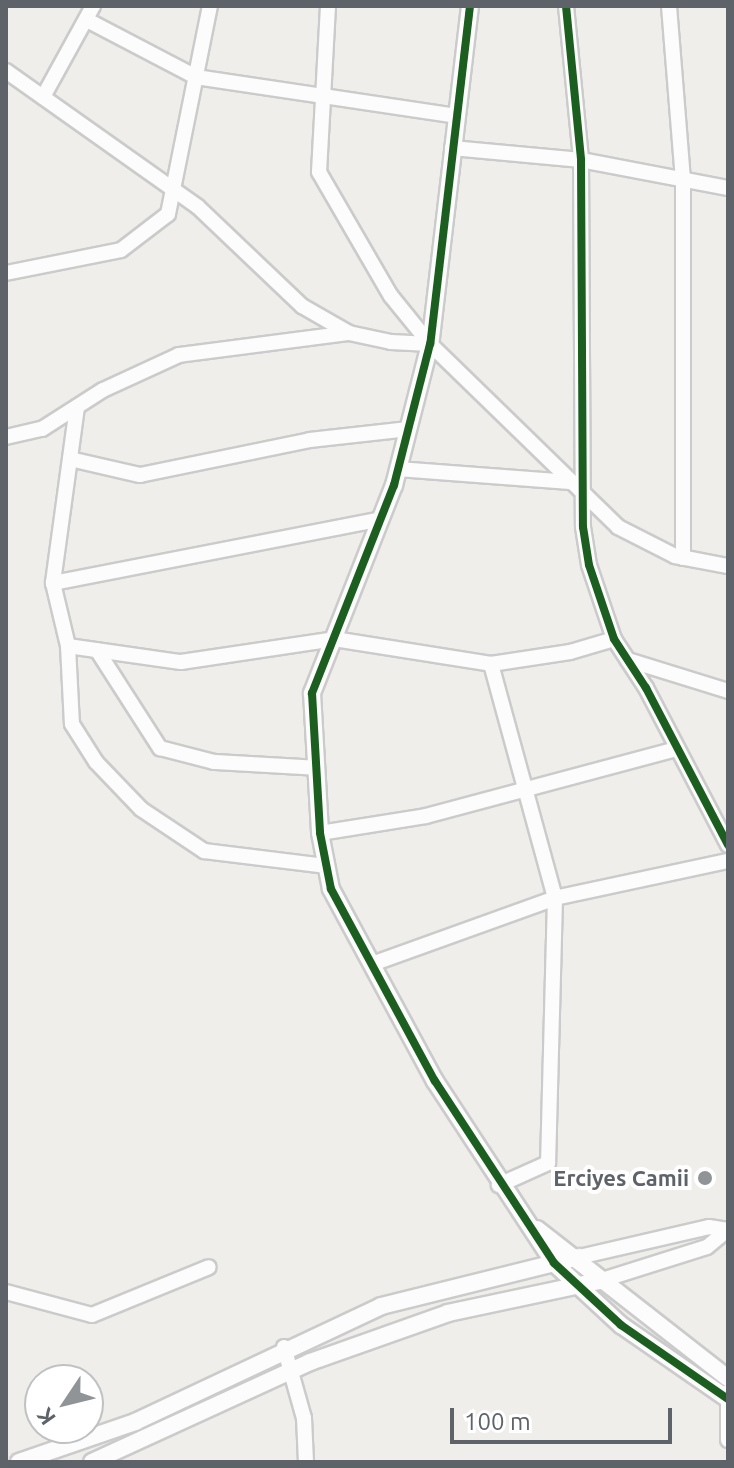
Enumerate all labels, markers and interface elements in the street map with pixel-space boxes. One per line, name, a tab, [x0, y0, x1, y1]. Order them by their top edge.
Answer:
place label: Erciyes Camii	[553, 1165, 689, 1191]
marker: Erciyes Camii	[696, 1169, 714, 1187]
north arrow	[24, 1364, 104, 1444]
scale bar	[454, 1392, 676, 1442]
text: K	[31, 1404, 60, 1430]
text: 100 m	[464, 1408, 531, 1435]

